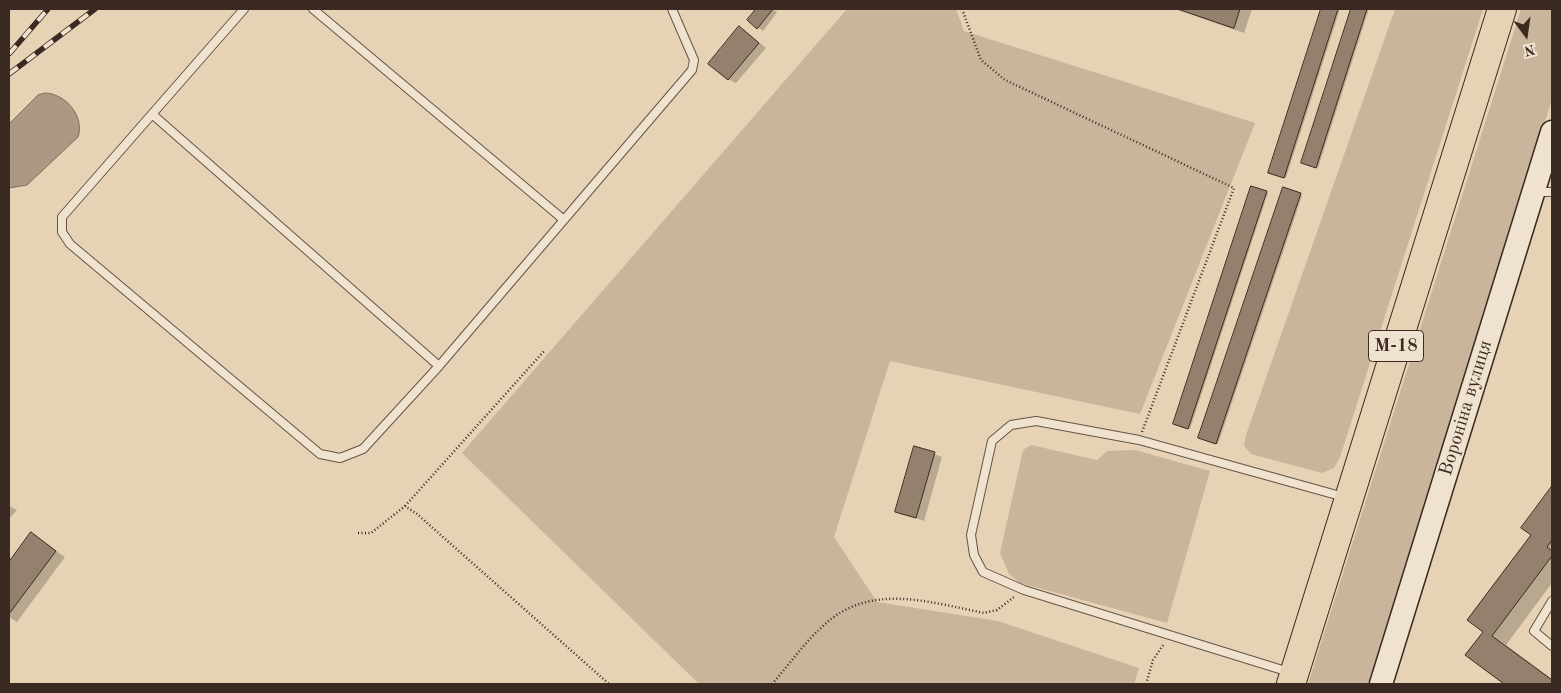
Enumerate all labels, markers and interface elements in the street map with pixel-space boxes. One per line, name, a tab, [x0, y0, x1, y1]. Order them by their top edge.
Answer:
north arrow	[1501, 10, 1551, 60]
text: N	[1523, 41, 1537, 58]
road number: М-18	[1368, 331, 1424, 362]
street label: Вороніна вулиця	[1435, 337, 1497, 479]

